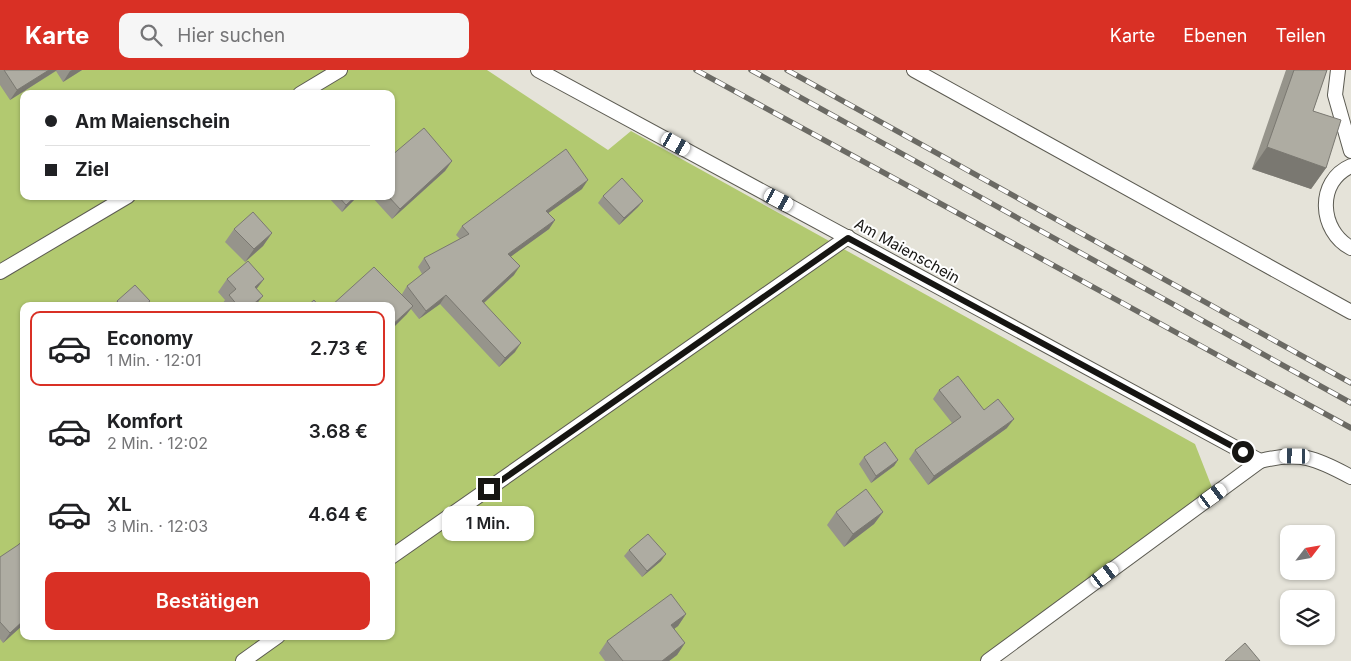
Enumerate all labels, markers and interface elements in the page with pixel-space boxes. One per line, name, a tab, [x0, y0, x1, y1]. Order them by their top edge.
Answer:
search box	[119, 13, 469, 58]
text: Karte	[25, 21, 89, 50]
icon: search	[137, 21, 165, 49]
text: Hier suchen	[177, 24, 285, 47]
text: Karte	[1110, 25, 1155, 46]
text: Ebenen	[1183, 25, 1247, 46]
text: Teilen	[1275, 25, 1326, 46]
text: Am Maienschein	[75, 110, 230, 133]
car	[659, 130, 692, 158]
text: Ziel	[75, 158, 109, 181]
car	[762, 186, 795, 214]
street label: Am Maienschein	[851, 214, 963, 287]
icon: car	[47, 326, 92, 371]
text: Economy	[107, 327, 193, 350]
text: 2.73 €	[310, 337, 368, 360]
text: 1 Min. · 12:01	[107, 350, 201, 370]
icon: car	[47, 409, 92, 454]
text: Komfort	[107, 410, 183, 433]
text: 3.68 €	[309, 420, 368, 443]
text: 2 Min. · 12:02	[107, 433, 208, 453]
route start	[1232, 441, 1254, 463]
car	[1279, 448, 1310, 464]
route end	[478, 478, 500, 500]
car	[1196, 481, 1229, 511]
icon: car	[47, 492, 92, 537]
text: XL	[107, 493, 132, 516]
text: 4.64 €	[308, 503, 368, 526]
callout: 1 Min.	[443, 506, 535, 542]
text: 1 Min.	[466, 513, 510, 533]
text: 3 Min. · 12:03	[107, 516, 208, 536]
north arrow	[1280, 525, 1335, 580]
map controls	[1280, 525, 1335, 645]
car	[1088, 560, 1121, 590]
button: Bestätigen	[45, 572, 370, 630]
button: layers	[1280, 590, 1335, 645]

